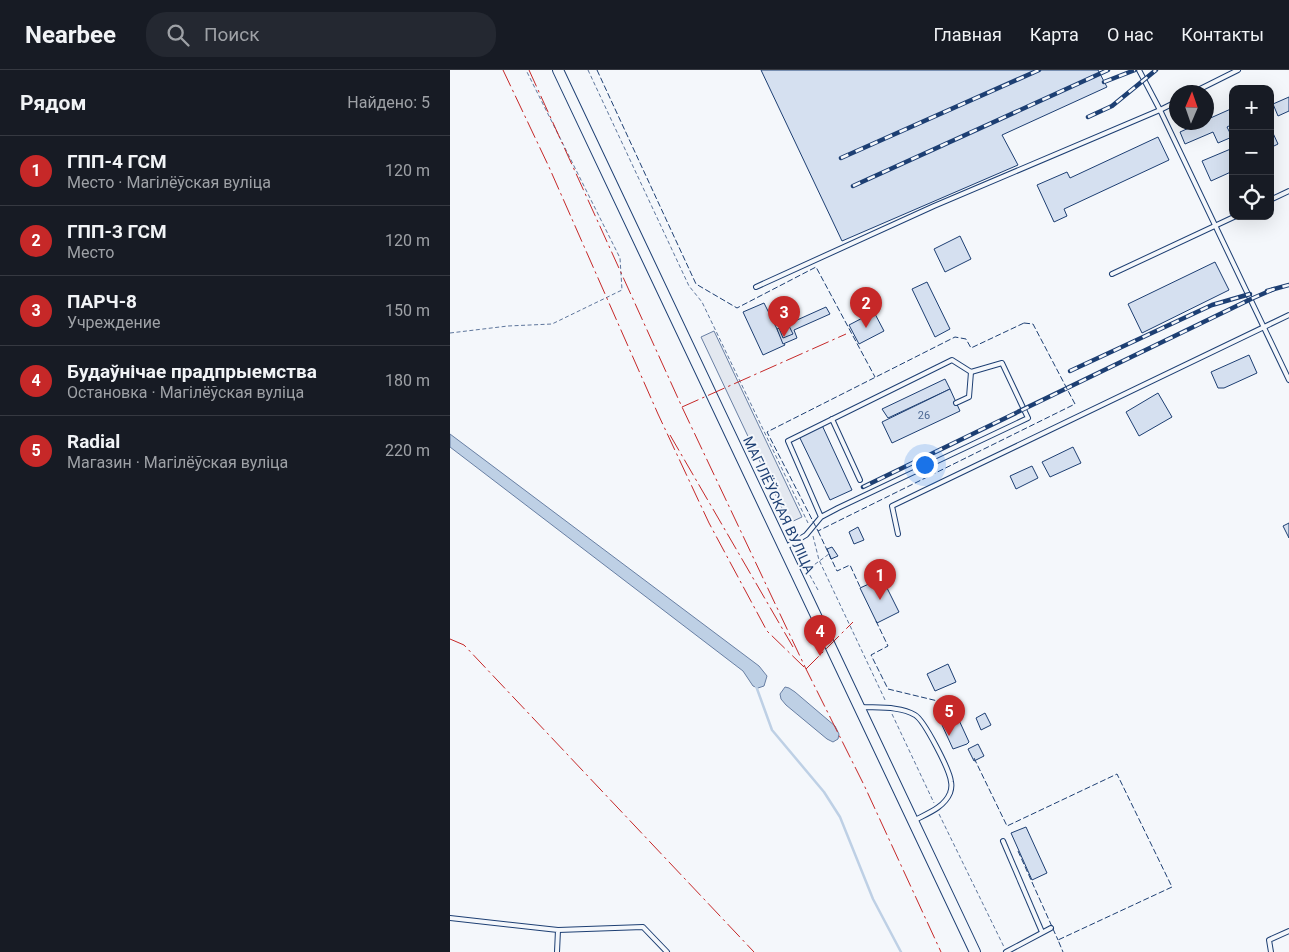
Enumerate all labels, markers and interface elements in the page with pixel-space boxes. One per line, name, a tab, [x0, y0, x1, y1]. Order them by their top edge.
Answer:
search box	[146, 12, 496, 57]
text: Nearbee	[25, 21, 116, 49]
icon: search	[164, 21, 192, 49]
text: Поиск	[204, 23, 260, 46]
text: Главная	[933, 24, 1002, 45]
text: Карта	[1030, 24, 1079, 45]
text: О нас	[1107, 24, 1153, 45]
text: Контакты	[1181, 24, 1264, 45]
north arrow	[1169, 85, 1214, 130]
map controls	[1229, 85, 1274, 220]
button: +	[1229, 85, 1274, 130]
text: Рядом	[20, 91, 86, 115]
text: Найдено: 5	[347, 93, 430, 112]
button: −	[1229, 130, 1274, 175]
text: ГПП-4 ГСМ	[67, 150, 167, 173]
text: 1	[31, 161, 41, 180]
text: 120 m	[385, 161, 430, 180]
text: Место · Магілёўская вуліца	[67, 173, 271, 192]
button: locate	[1229, 175, 1274, 220]
text: ГПП-3 ГСМ	[67, 220, 167, 243]
text: 2	[31, 231, 41, 250]
text: 120 m	[385, 231, 430, 250]
text: Место	[67, 243, 114, 262]
pin: 2	[850, 287, 882, 328]
text: ПАРЧ-8	[67, 290, 137, 313]
pin: 3	[768, 296, 800, 337]
text: 3	[31, 301, 41, 320]
text: 150 m	[385, 301, 430, 320]
text: Учреждение	[67, 313, 160, 332]
text: Будаўнічае прадпрыемства	[67, 360, 317, 383]
text: 4	[31, 371, 41, 390]
text: 180 m	[385, 371, 430, 390]
text: Остановка · Магілёўская вуліца	[67, 383, 304, 402]
house number: 26	[918, 409, 930, 422]
text: Radial	[67, 430, 120, 453]
street label: МАГІЛЁЎСКАЯ ВУЛІЦА	[740, 433, 819, 576]
text: 5	[31, 441, 41, 460]
text: 220 m	[385, 441, 430, 460]
your location	[912, 452, 938, 478]
text: Магазин · Магілёўская вуліца	[67, 453, 288, 472]
pin: 1	[864, 559, 896, 600]
pin: 4	[804, 615, 836, 656]
pin: 5	[933, 695, 965, 736]

